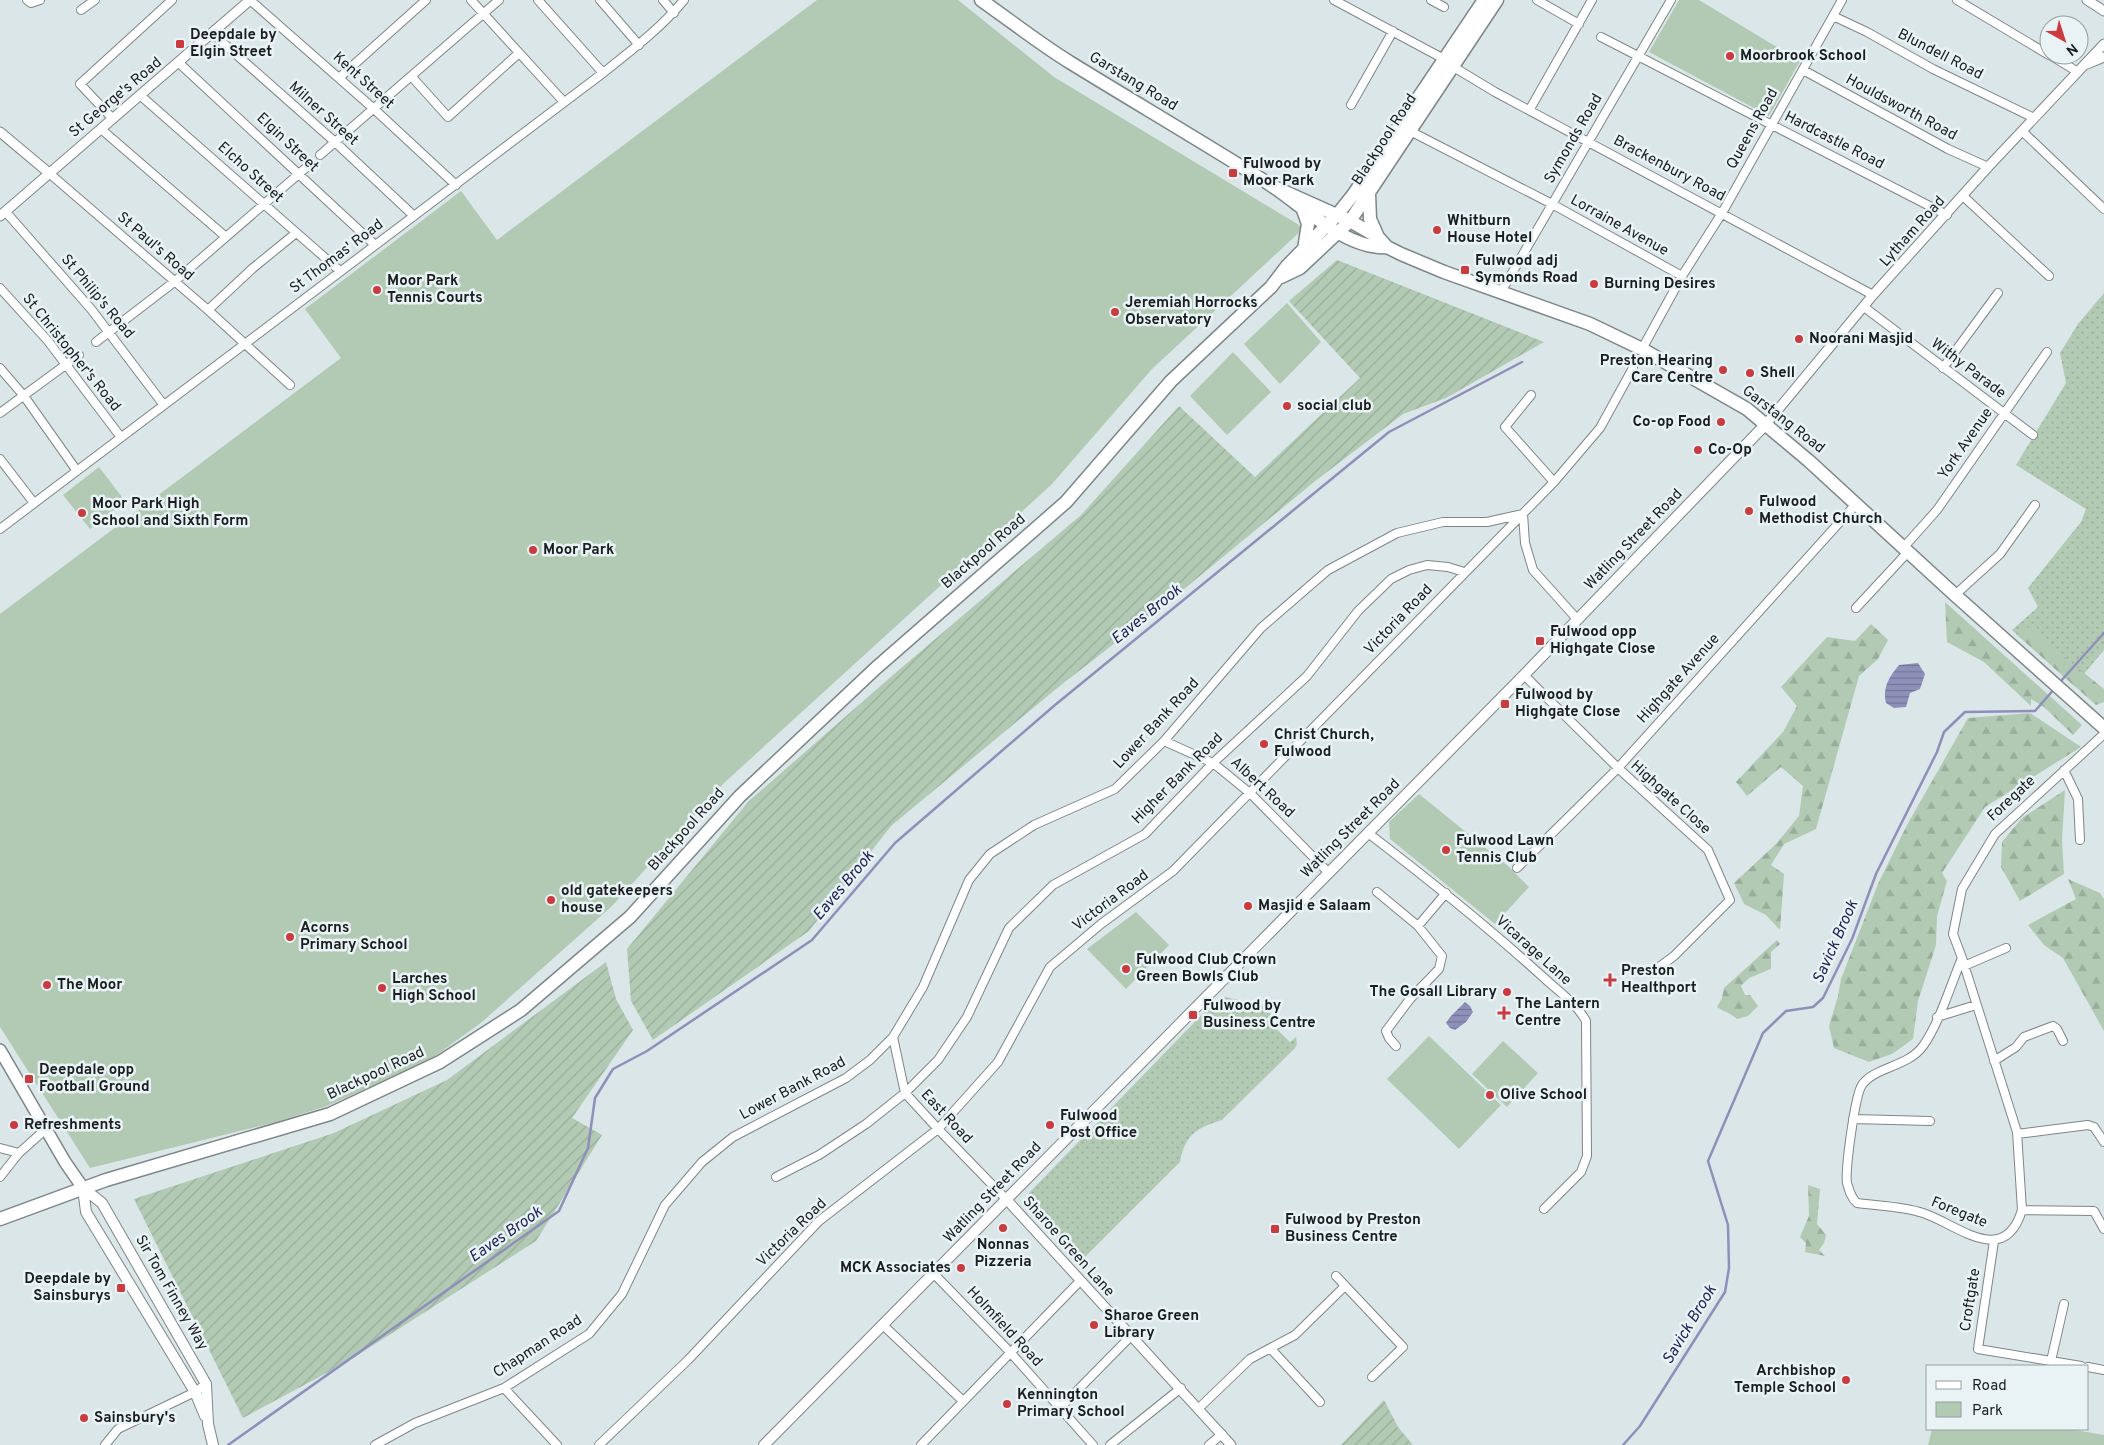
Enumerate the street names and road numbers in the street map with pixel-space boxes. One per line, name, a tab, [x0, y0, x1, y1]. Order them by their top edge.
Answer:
street label: Blundell Road	[1894, 25, 1986, 85]
street label: Kent Street	[328, 48, 398, 114]
street label: Garstang Road	[1085, 48, 1181, 116]
street label: St George's Road	[66, 54, 166, 142]
street label: Houldsworth Road	[1842, 71, 1960, 145]
street label: Milner Street	[284, 78, 362, 150]
street label: Queens Road	[1723, 85, 1783, 173]
street label: Blackpool Road	[1348, 91, 1422, 189]
street label: Symonds Road	[1541, 91, 1607, 187]
street label: Hardcastle Road	[1781, 108, 1887, 174]
street label: Elgin Street	[252, 109, 322, 177]
street label: Brackenbury Road	[1610, 131, 1728, 207]
street label: Elcho Street	[213, 138, 287, 208]
street label: Lorraine Avenue	[1567, 191, 1671, 261]
street label: Lytham Road	[1876, 193, 1950, 271]
street label: St Paul's Road	[113, 208, 197, 286]
street label: St Thomas' Road	[286, 216, 388, 298]
street label: St Philip's Road	[56, 251, 138, 343]
street label: St Christopher's Road	[18, 290, 124, 416]
street label: Withy Parade	[1927, 335, 2009, 403]
street label: Garstang Road	[1738, 382, 1828, 458]
street label: York Avenue	[1934, 404, 1998, 484]
street label: Watling Street Road	[1581, 485, 1687, 595]
street label: Blackpool Road	[938, 510, 1030, 594]
street label: Victoria Road	[1361, 581, 1437, 659]
street label: Highgate Avenue	[1634, 630, 1724, 728]
street label: Lower Bank Road	[1110, 675, 1204, 773]
street label: Higher Bank Road	[1128, 729, 1228, 829]
street label: Albert Road	[1226, 753, 1298, 823]
street label: Highgate Close	[1626, 757, 1714, 839]
street label: Foregate	[1984, 772, 2040, 826]
street label: Watling Street Road	[1297, 775, 1405, 883]
street label: Blackpool Road	[645, 785, 729, 875]
street label: Victoria Road	[1069, 866, 1153, 936]
street label: Vicarage Lane	[1491, 912, 1575, 990]
street label: Blackpool Road	[324, 1043, 428, 1105]
street label: Lower Bank Road	[737, 1053, 849, 1125]
street label: East Road	[916, 1086, 976, 1148]
street label: Watling Street Road	[940, 1138, 1046, 1248]
street label: Sharoe Green Lane	[1018, 1193, 1118, 1301]
street label: Foregate	[1928, 1193, 1990, 1233]
street label: Victoria Road	[753, 1195, 831, 1271]
street label: Sir Tom Finney Way	[130, 1232, 212, 1354]
street label: Croftgate	[1957, 1267, 1985, 1333]
street label: Holmfield Road	[962, 1283, 1046, 1371]
street label: Chapman Road	[490, 1311, 586, 1383]

